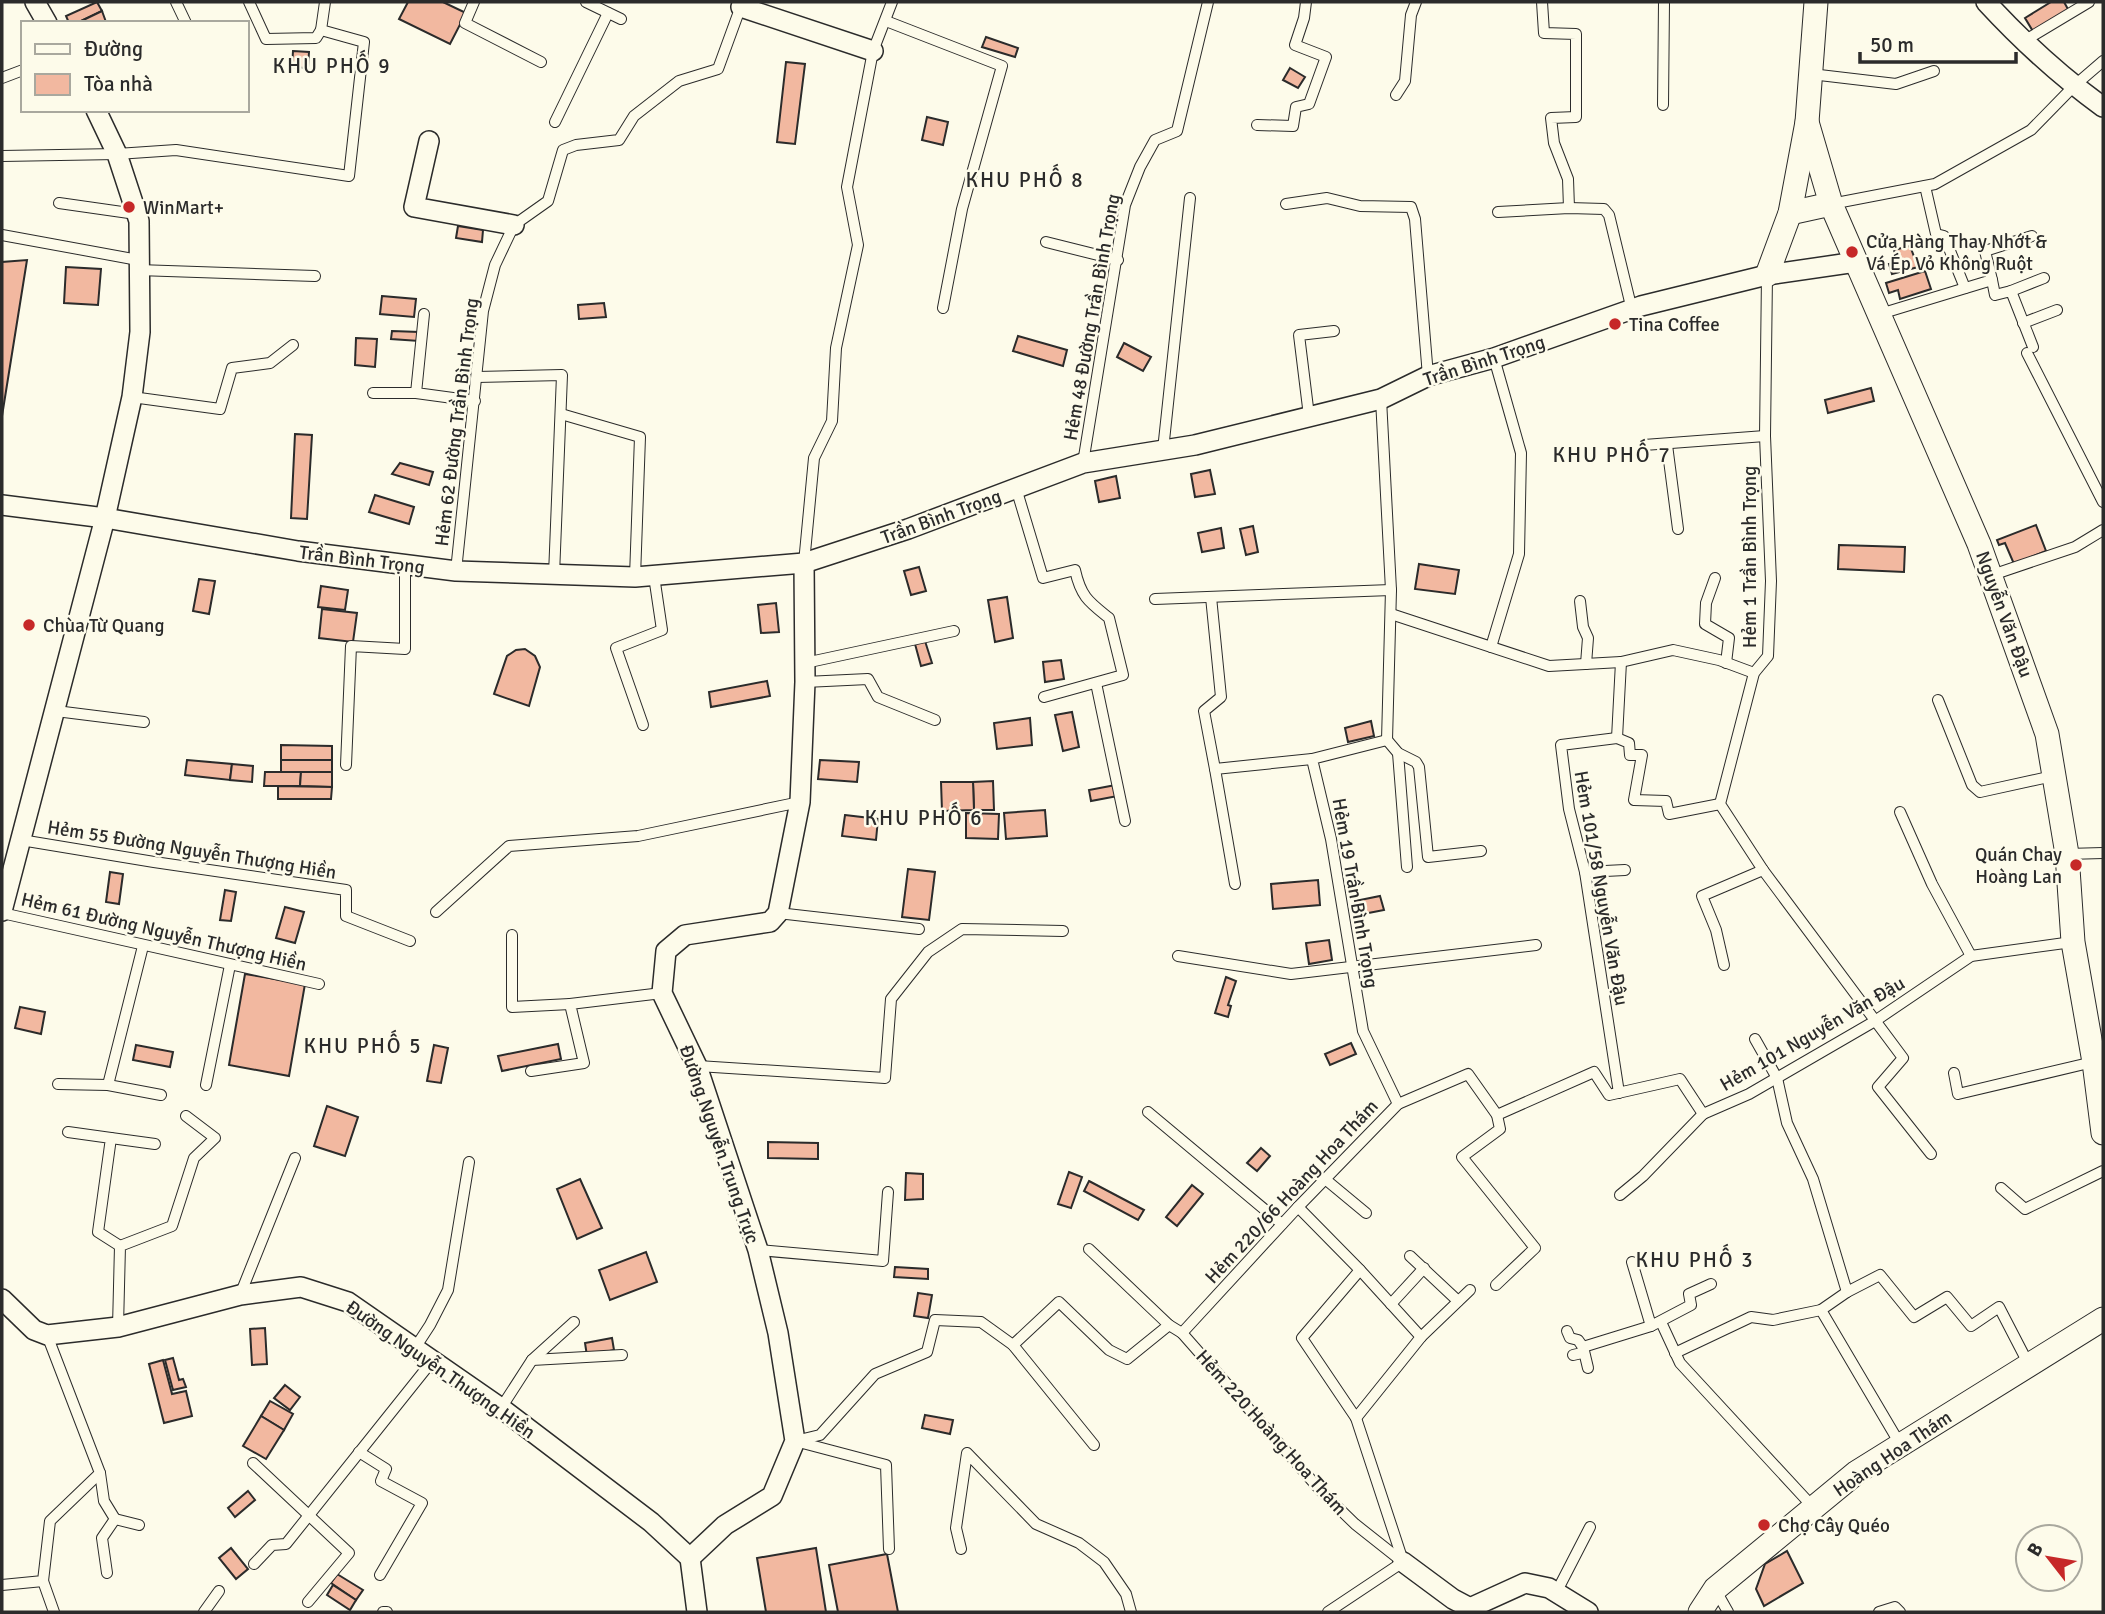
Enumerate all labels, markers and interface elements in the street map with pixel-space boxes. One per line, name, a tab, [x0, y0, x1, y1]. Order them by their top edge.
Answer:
legend	[21, 21, 248, 112]
scale bar	[1860, 21, 2016, 65]
text: 50 m	[1870, 32, 1914, 58]
text: Đường	[84, 36, 143, 62]
district label: KHU PHỐ 9	[272, 49, 392, 79]
text: Tòa nhà	[84, 71, 153, 97]
district label: KHU PHỐ 8	[965, 163, 1085, 193]
street label: Hẻm 48 Đường Trần Bình Trọng	[1058, 192, 1126, 442]
place label: WinMart+	[143, 196, 224, 220]
marker: WinMart+	[121, 199, 137, 215]
place label: Cửa Hàng Thay Nhớt & Vá Ép Vỏ Không Ruột	[1866, 230, 2047, 276]
marker: Cửa Hàng Thay Nhớt & Vá Ép Vỏ Không Ruột	[1844, 244, 1860, 260]
street label: Hẻm 62 Đường Trần Bình Trọng	[430, 296, 484, 548]
place label: Tina Coffee	[1629, 313, 1720, 337]
marker: Tina Coffee	[1607, 316, 1623, 332]
street label: Trần Bình Trọng	[1421, 330, 1548, 392]
district label: KHU PHỐ 7	[1552, 438, 1672, 468]
street label: Hẻm 1 Trần Bình Trọng	[1738, 466, 1762, 648]
street label: Trần Bình Trọng	[878, 484, 1005, 550]
street label: Trần Bình Trọng	[298, 540, 426, 580]
street label: Nguyễn Văn Đậu	[1970, 548, 2038, 681]
place label: Chùa Từ Quang	[43, 614, 164, 638]
marker: Chùa Từ Quang	[21, 617, 37, 633]
street label: Hẻm 101/58 Nguyễn Văn Đậu	[1569, 769, 1633, 1007]
street label: Hẻm 19 Trần Bình Trọng	[1326, 796, 1384, 990]
district label: KHU PHỐ 6	[864, 801, 984, 831]
street label: Hẻm 55 Đường Nguyễn Thượng Hiền	[46, 815, 338, 885]
place label: Quán Chay Hoàng Lan	[1975, 843, 2062, 889]
marker: Quán Chay Hoàng Lan	[2068, 857, 2084, 873]
street label: Hẻm 61 Đường Nguyễn Thượng Hiền	[19, 887, 309, 977]
street label: Hẻm 101 Nguyễn Văn Đậu	[1716, 971, 1909, 1097]
district label: KHU PHỐ 5	[303, 1029, 423, 1059]
street label: Đường Nguyễn Trung Trực	[674, 1042, 764, 1247]
street label: Hẻm 220/66 Hoàng Hoa Thám	[1200, 1095, 1383, 1289]
district label: KHU PHỐ 3	[1635, 1243, 1755, 1273]
street label: Đường Nguyễn Thượng Hiền	[341, 1295, 540, 1444]
street label: Hẻm 220 Hoàng Hoa Thám	[1191, 1345, 1352, 1520]
street label: Hoàng Hoa Thám	[1829, 1405, 1956, 1502]
place label: Chợ Cây Quéo	[1778, 1514, 1890, 1538]
marker: Chợ Cây Quéo	[1756, 1517, 1772, 1533]
north arrow	[2014, 1523, 2084, 1593]
text: B	[2022, 1538, 2049, 1561]

